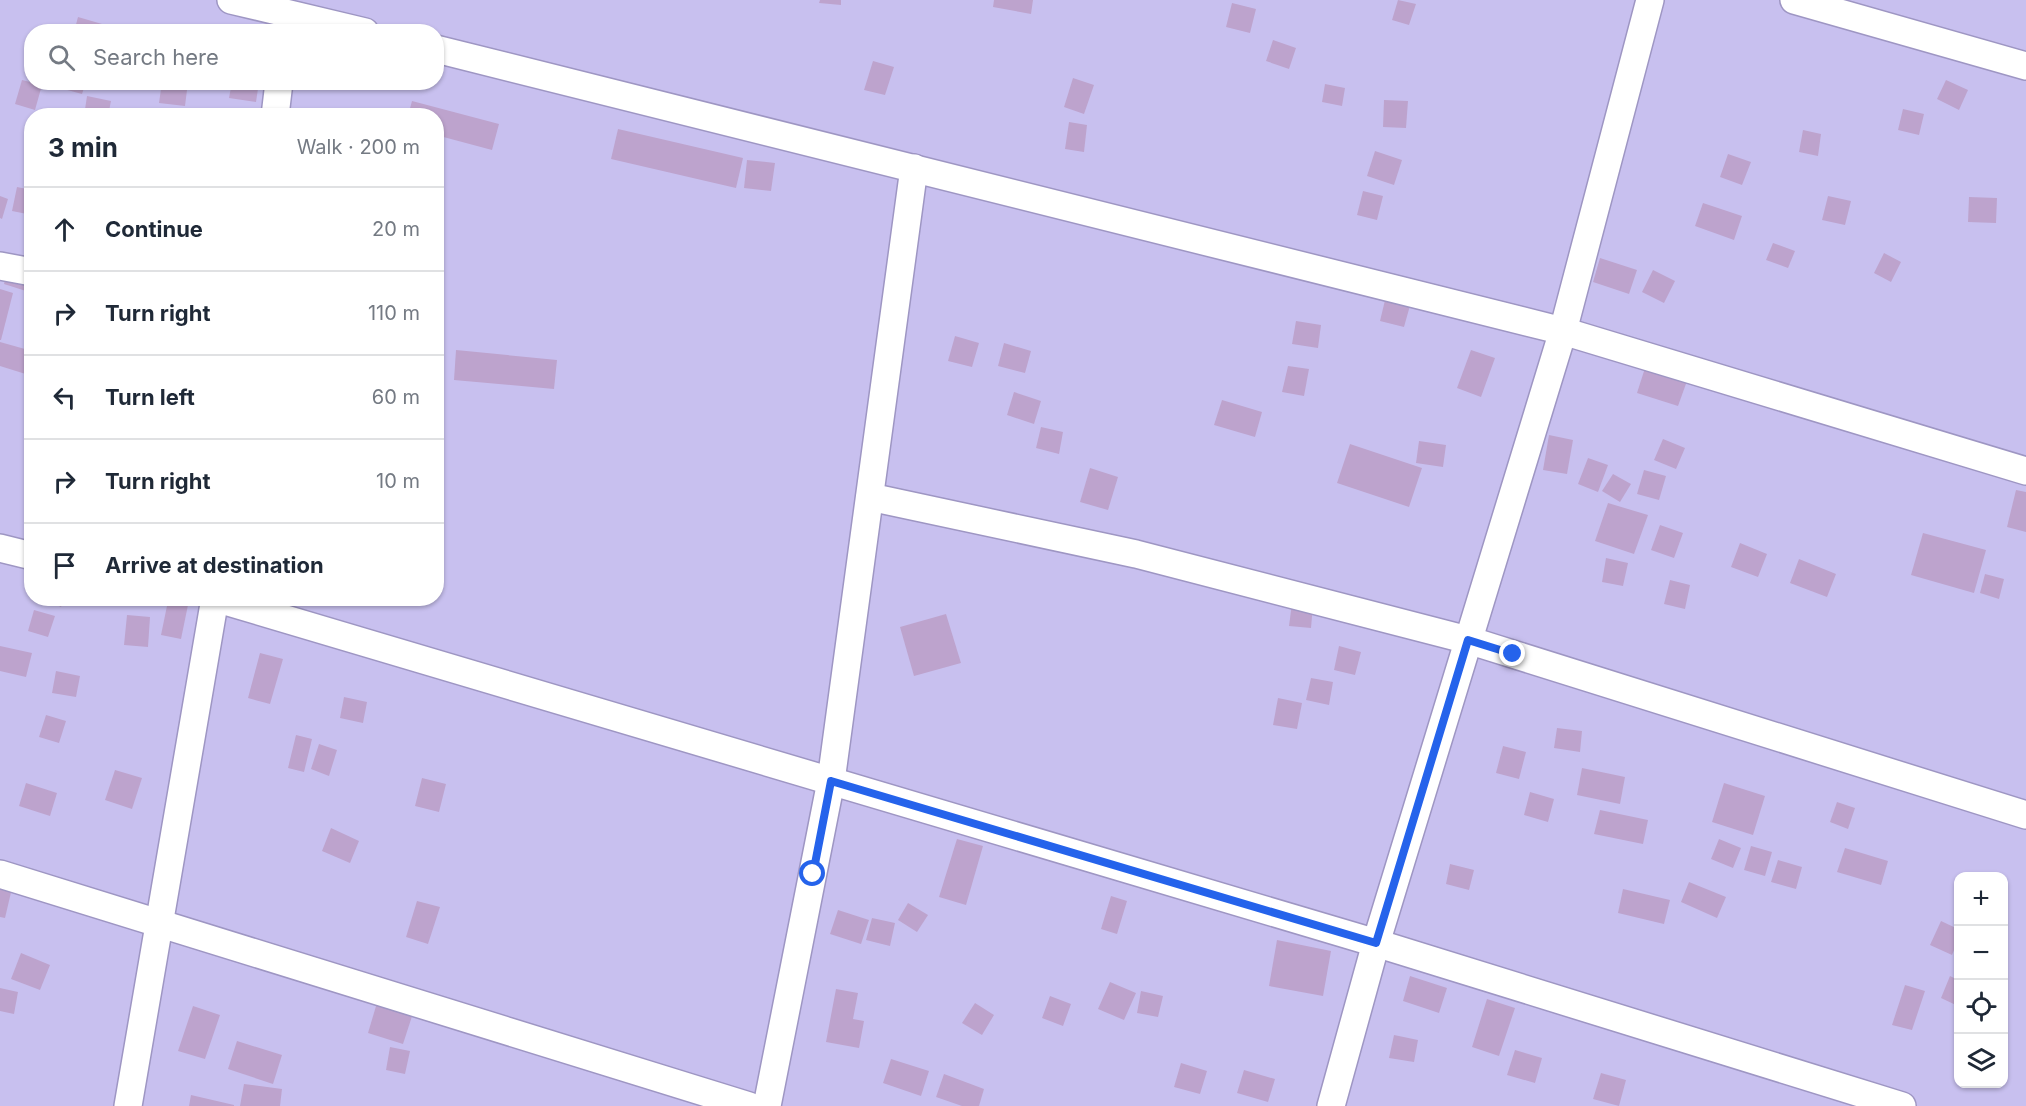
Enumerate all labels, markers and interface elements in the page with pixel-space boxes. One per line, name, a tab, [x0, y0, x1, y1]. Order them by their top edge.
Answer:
search box	[24, 24, 444, 90]
icon: search	[45, 41, 78, 74]
text: Search here	[93, 44, 219, 70]
text: 3 min	[48, 132, 118, 163]
text: Walk · 200 m	[297, 135, 420, 159]
icon: ahead	[48, 213, 81, 246]
text: Continue	[105, 216, 203, 242]
text: 20 m	[372, 217, 420, 241]
icon: right	[48, 297, 81, 330]
text: Turn right	[105, 300, 211, 326]
text: 110 m	[368, 301, 420, 325]
icon: left	[48, 381, 81, 414]
text: Turn left	[105, 384, 195, 410]
text: 60 m	[372, 385, 420, 409]
icon: right	[48, 465, 81, 498]
text: Turn right	[105, 468, 211, 494]
text: 10 m	[376, 469, 420, 493]
icon: arrive	[48, 549, 81, 582]
text: Arrive at destination	[105, 552, 324, 578]
route end	[1499, 640, 1525, 666]
route start	[799, 860, 825, 886]
map controls	[1954, 872, 2008, 1088]
button: +	[1954, 872, 2008, 926]
button: −	[1954, 926, 2008, 980]
button: locate	[1954, 980, 2008, 1034]
button: layers	[1954, 1034, 2008, 1088]

